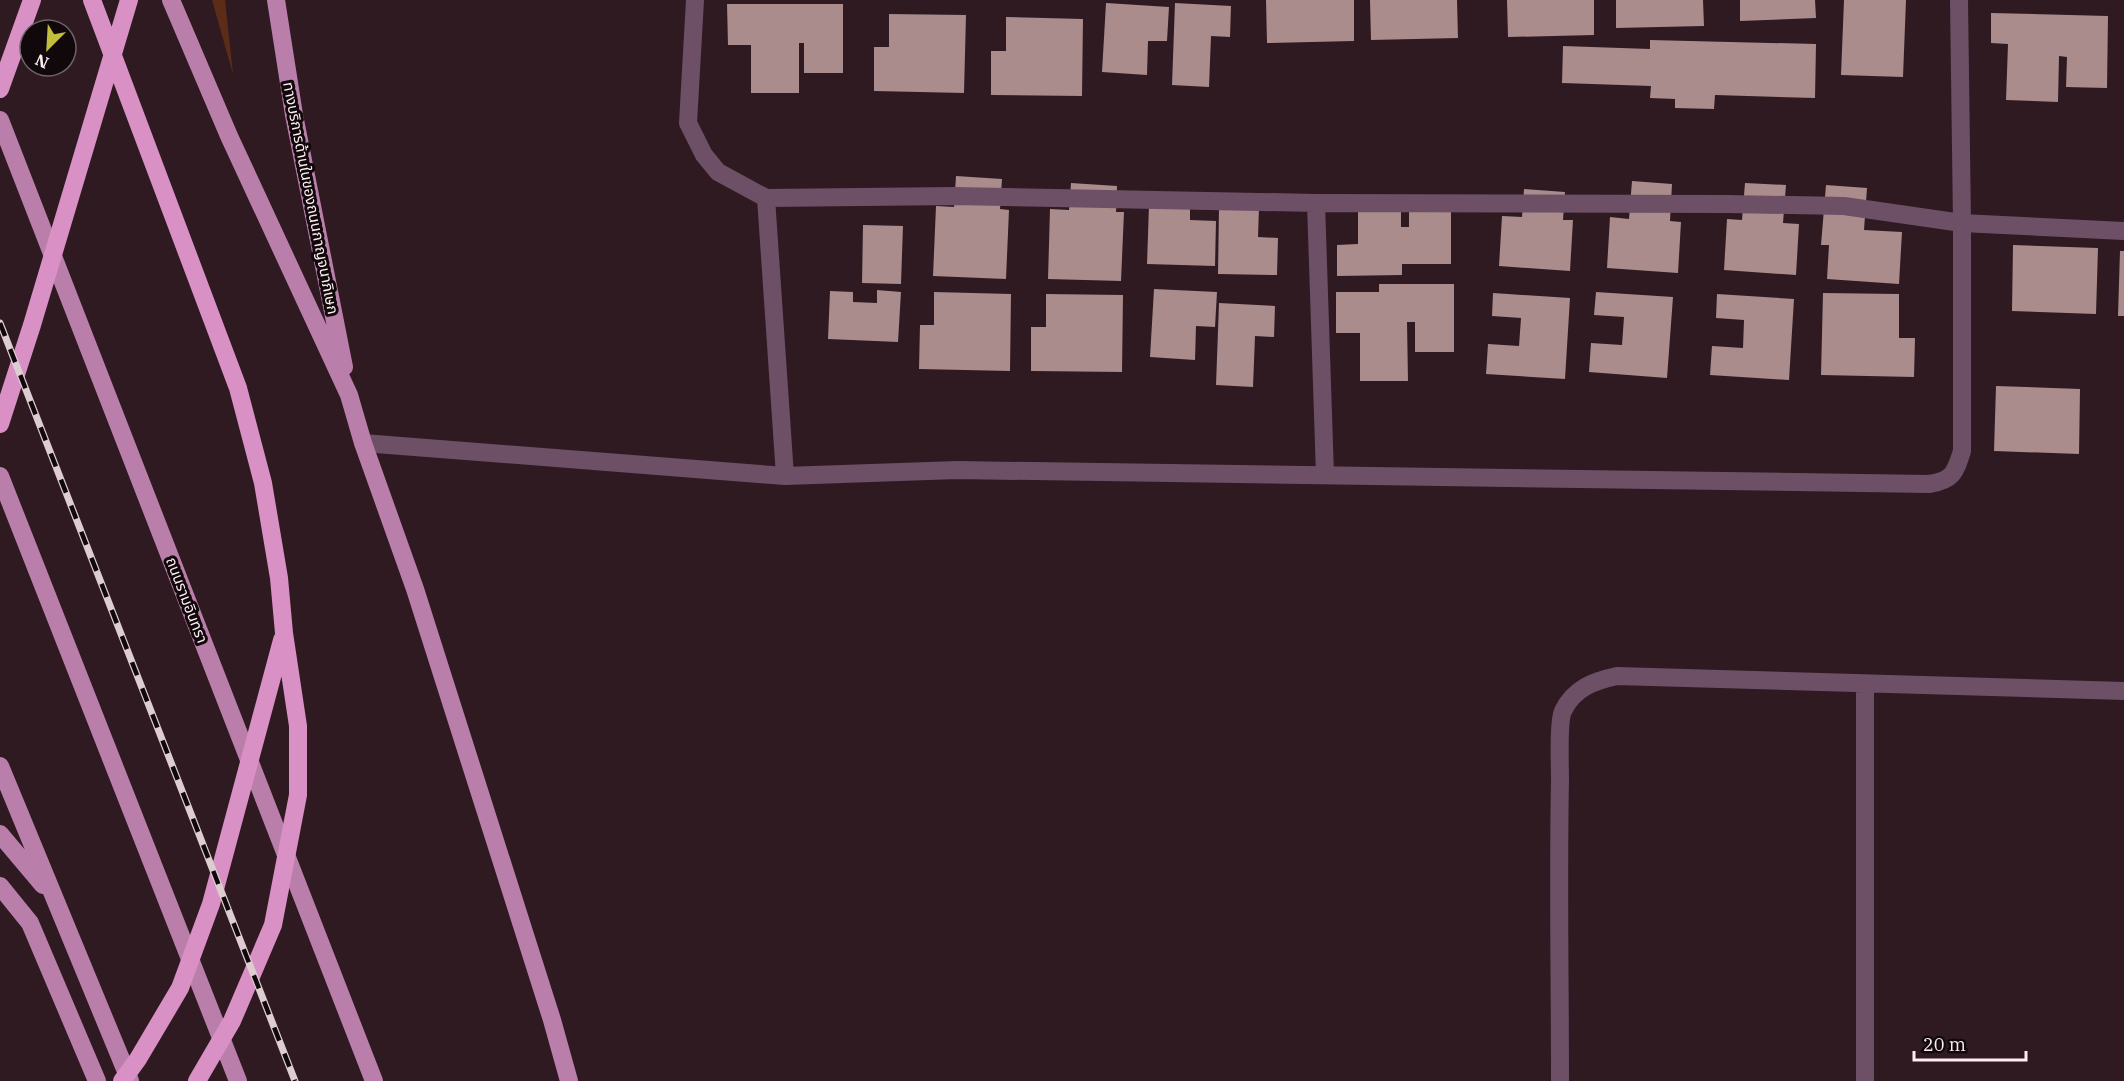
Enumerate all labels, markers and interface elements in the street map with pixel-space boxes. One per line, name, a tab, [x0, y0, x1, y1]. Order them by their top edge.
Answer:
north arrow	[18, 18, 78, 78]
text: N	[32, 50, 52, 73]
street label: ทางบริการด้านในของถนนกาญจนาภิเษก	[279, 80, 343, 316]
street label: ถนนรามอินทรา	[162, 554, 212, 646]
scale bar	[1914, 1024, 2026, 1062]
text: 20 m	[1923, 1033, 1966, 1056]

